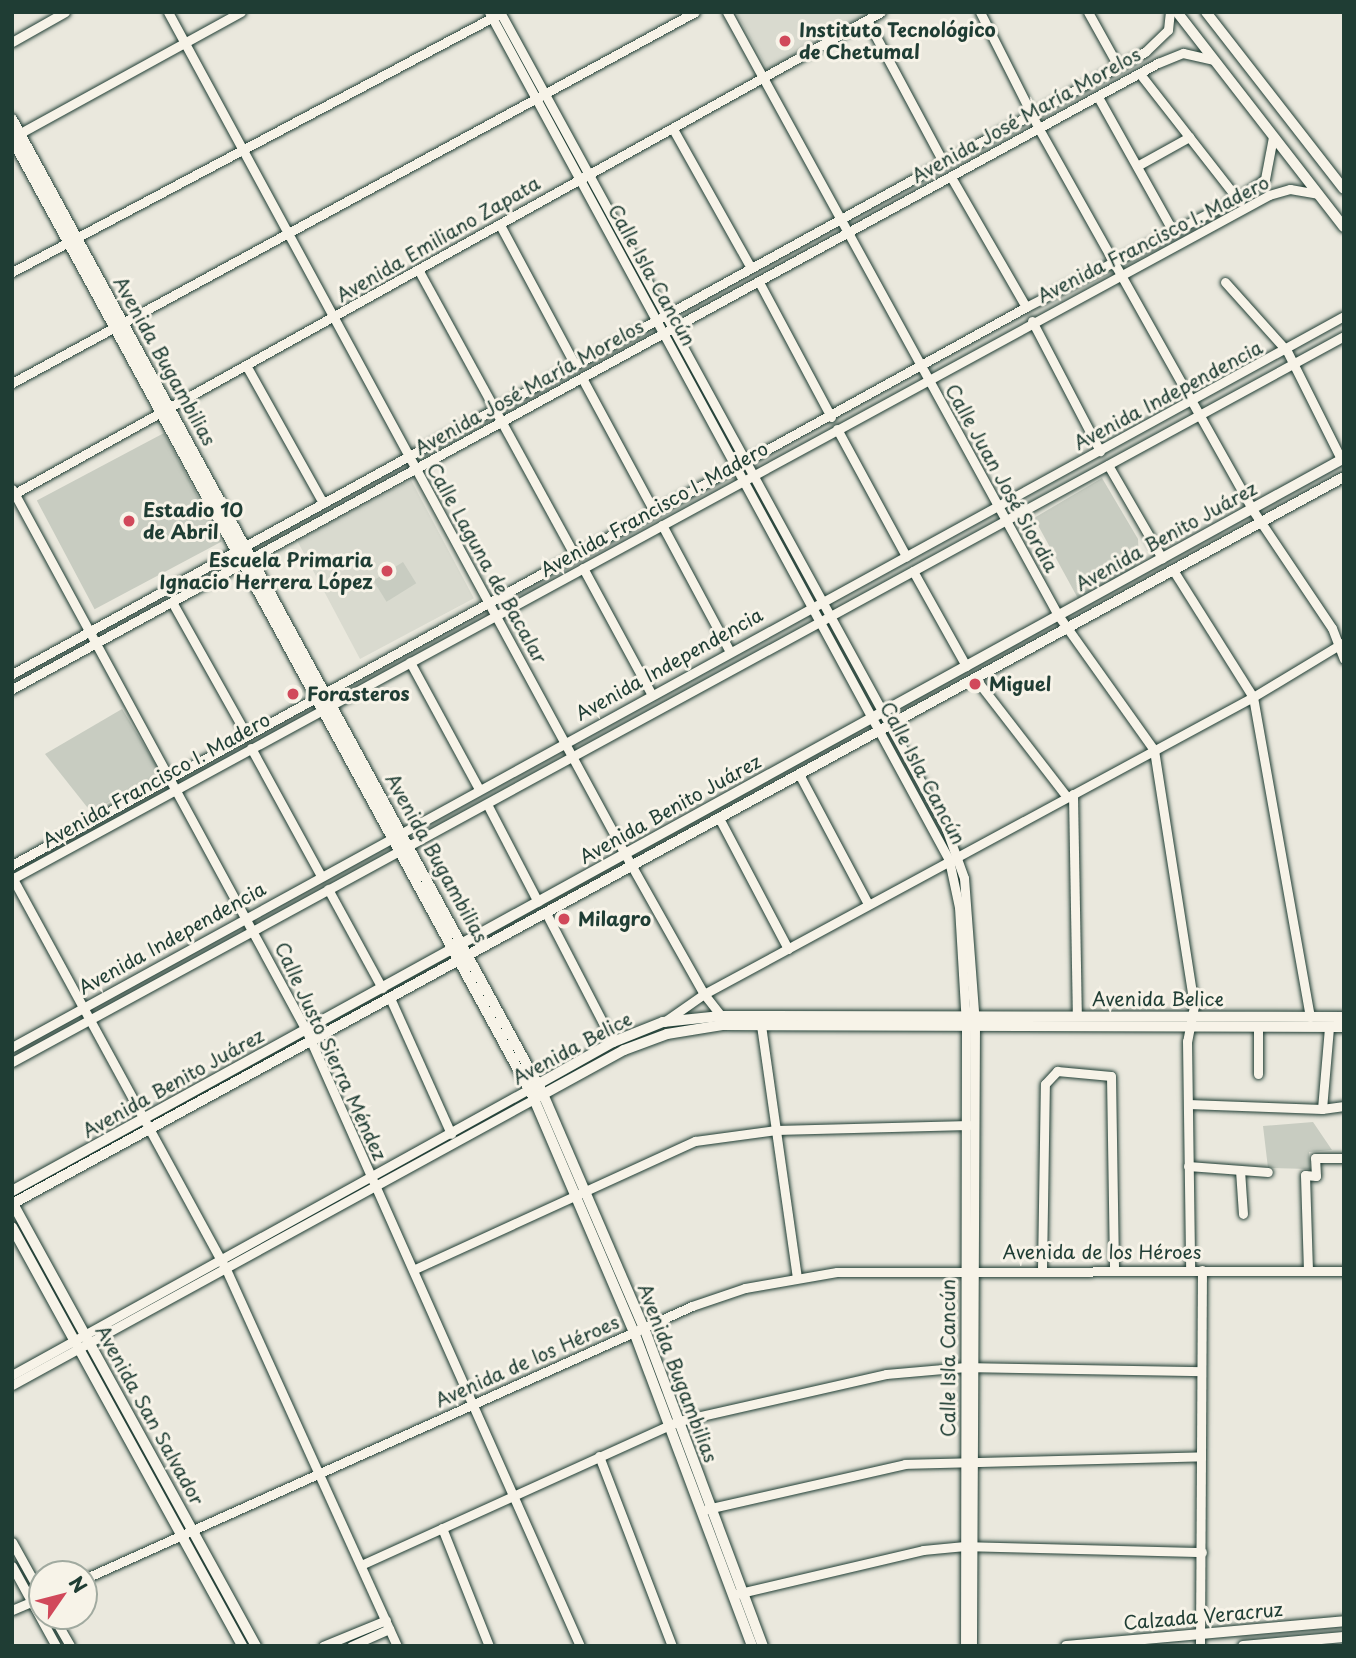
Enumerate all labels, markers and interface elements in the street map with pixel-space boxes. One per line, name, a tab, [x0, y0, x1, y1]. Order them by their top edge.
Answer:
place label: Instituto Tecnológico de Chetumal	[799, 19, 997, 63]
marker: Instituto Tecnológico de Chetumal	[777, 33, 793, 49]
street label: Avenida José María Morelos	[907, 42, 1145, 188]
street label: Avenida Francisco I. Madero	[1033, 170, 1273, 308]
street label: Avenida Emiliano Zapata	[333, 172, 543, 306]
street label: Calle Isla Cancún	[604, 200, 700, 350]
street label: Avenida Bugambilias	[109, 273, 221, 449]
street label: Avenida José María Morelos	[410, 314, 648, 460]
street label: Avenida Independencia	[1070, 336, 1266, 454]
street label: Calle Juan José Siordia	[940, 379, 1064, 577]
street label: Avenida Francisco I. Madero	[535, 436, 773, 582]
street label: Calle Laguna de Bacalar	[422, 459, 552, 667]
street label: Avenida Benito Juárez	[1071, 476, 1261, 596]
place label: Estadio 10 de Abril	[143, 499, 244, 543]
marker: Estadio 10 de Abril	[121, 513, 137, 529]
place label: Escuela Primaria Ignacio Herrera López	[160, 549, 373, 593]
marker: Escuela Primaria Ignacio Herrera López	[379, 563, 395, 579]
street label: Avenida Independencia	[571, 603, 767, 725]
place label: Miguel	[989, 673, 1051, 695]
marker: Miguel	[967, 676, 983, 692]
place label: Forasteros	[307, 683, 410, 705]
marker: Forasteros	[285, 686, 301, 702]
street label: Calle Isla Cancún	[876, 698, 970, 848]
street label: Avenida Francisco I. Madero	[37, 707, 275, 853]
street label: Avenida Benito Juárez	[575, 749, 765, 869]
street label: Avenida Bugambilias	[381, 770, 493, 946]
street label: Avenida Independencia	[74, 877, 270, 999]
place label: Milagro	[578, 908, 651, 930]
marker: Milagro	[556, 911, 572, 927]
street label: Calle Justo Sierra Méndez	[270, 938, 392, 1164]
street label: Avenida Belice	[1092, 988, 1224, 1010]
street label: Avenida Belice	[508, 1007, 636, 1089]
street label: Avenida Benito Juárez	[78, 1023, 268, 1143]
street label: Avenida de los Héroes	[1002, 1241, 1202, 1263]
street label: Calle Isla Cancún	[937, 1279, 959, 1437]
street label: Avenida Bugambilias	[633, 1280, 723, 1466]
street label: Avenida de los Héroes	[431, 1310, 623, 1412]
street label: Avenida San Salvador	[91, 1322, 209, 1508]
north arrow	[28, 1560, 98, 1630]
text: N	[63, 1570, 94, 1598]
street label: Calzada Veracruz	[1122, 1598, 1284, 1634]

